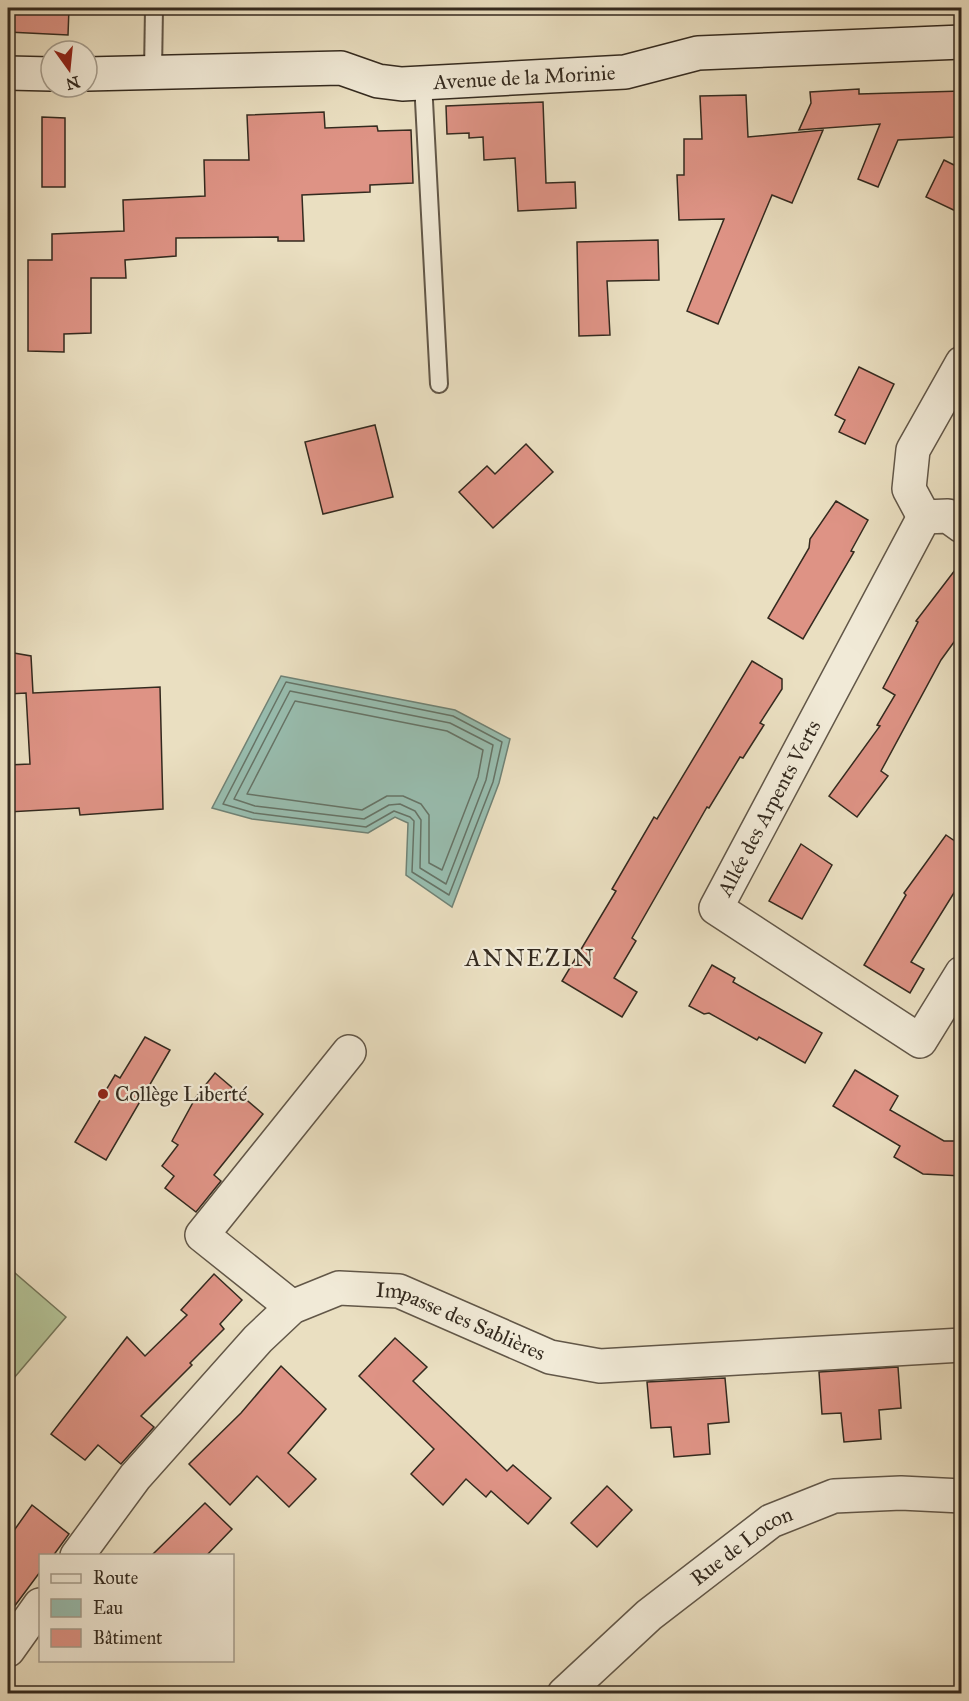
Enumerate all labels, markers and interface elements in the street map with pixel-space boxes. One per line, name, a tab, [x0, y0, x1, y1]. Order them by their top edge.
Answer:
north arrow	[39, 39, 99, 99]
street label: Avenue de la Morinie	[432, 60, 616, 95]
text: N	[63, 72, 82, 94]
street label: Allée des Arpents Verts	[711, 715, 826, 901]
district label: ANNEZIN	[464, 943, 595, 973]
place label: Collège Liberté	[115, 1081, 248, 1107]
marker: Collège Liberté	[96, 1087, 110, 1101]
street label: Impasse des Sablières	[375, 1277, 549, 1366]
street label: Rue de Locon	[685, 1501, 796, 1591]
legend	[39, 1554, 234, 1662]
text: Route	[93, 1567, 138, 1589]
text: Eau	[93, 1597, 123, 1619]
text: Bâtiment	[93, 1627, 163, 1649]

